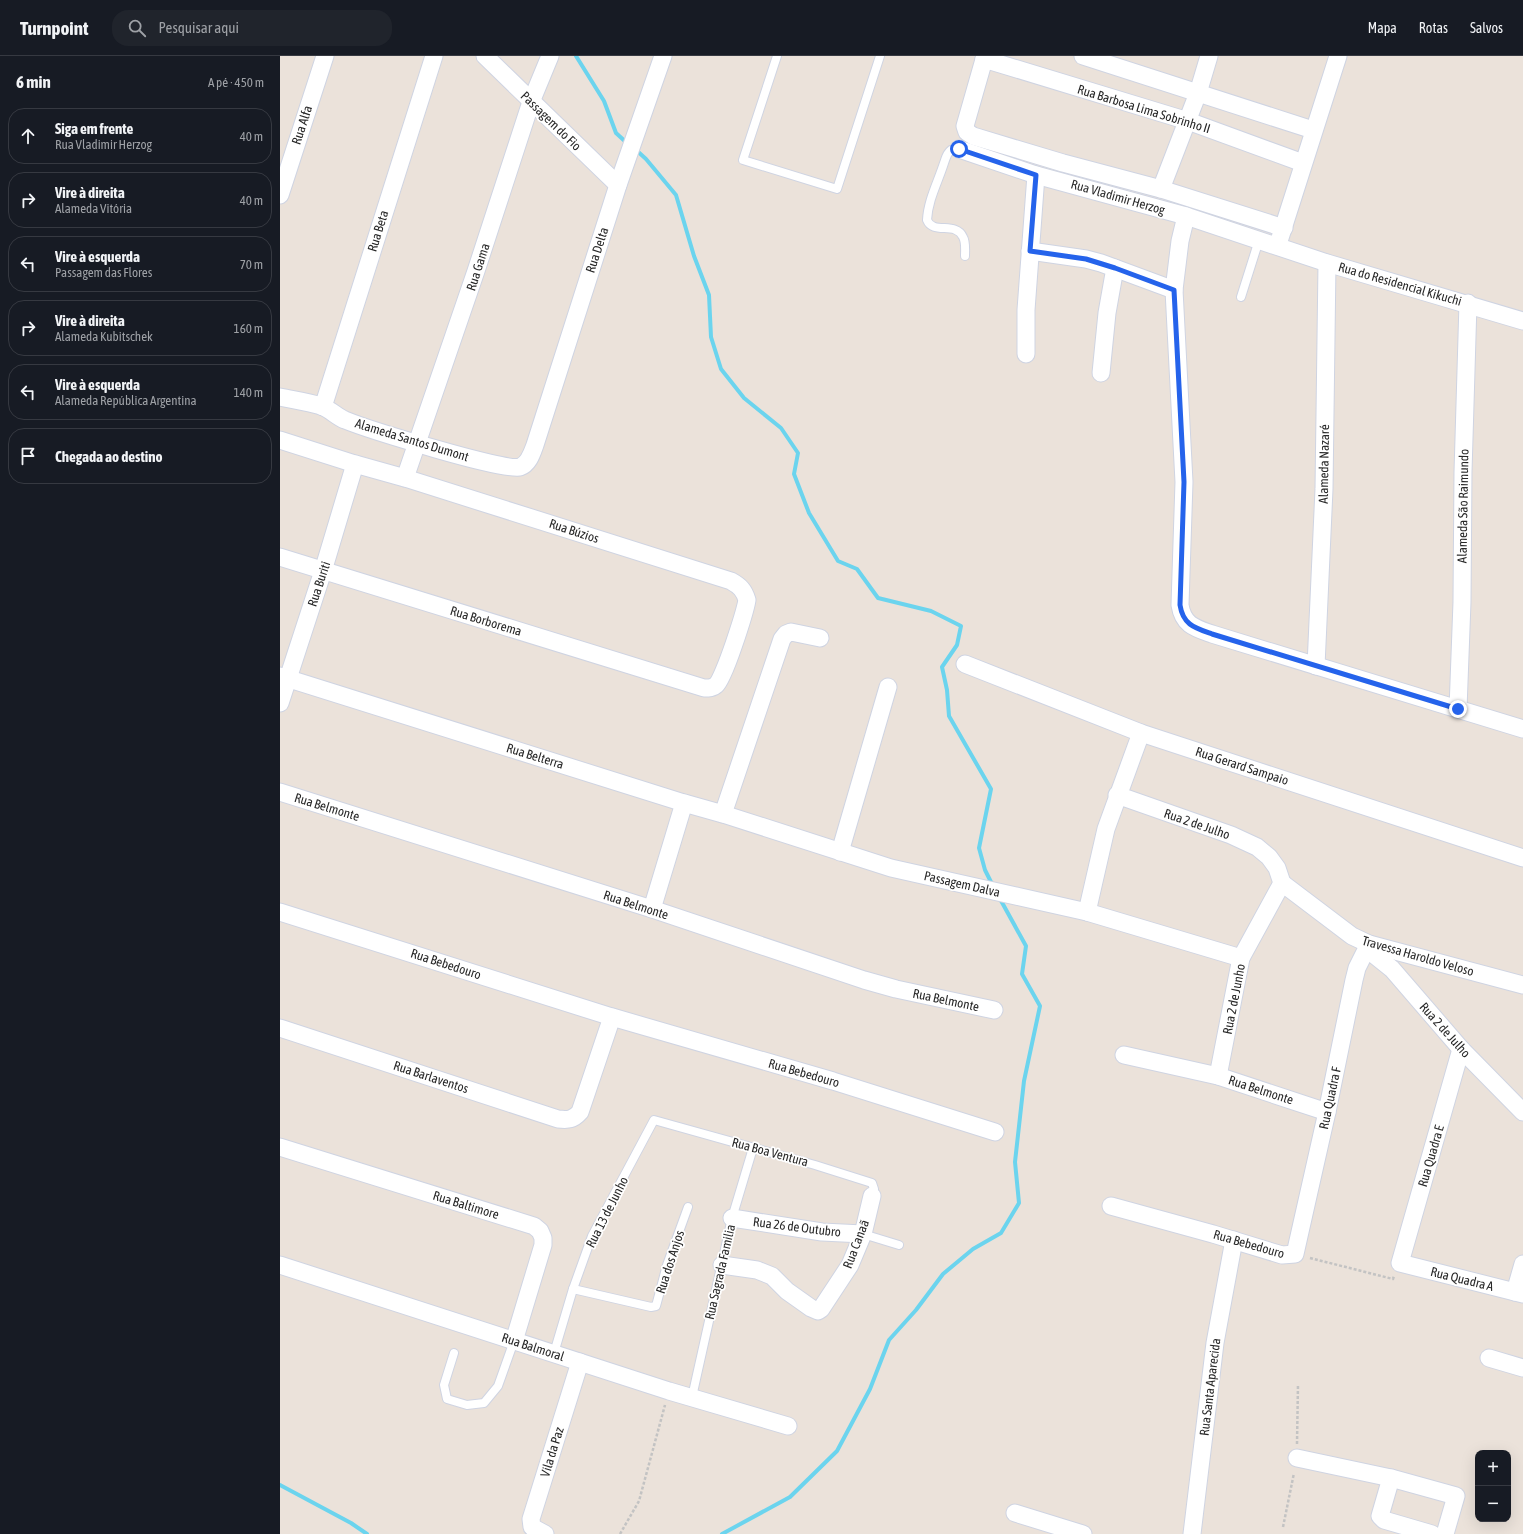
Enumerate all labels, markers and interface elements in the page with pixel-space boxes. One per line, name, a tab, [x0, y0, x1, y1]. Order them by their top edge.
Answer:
search box	[112, 10, 392, 46]
text: Turnpoint	[20, 17, 88, 39]
icon: search	[126, 17, 148, 39]
text: Pesquisar aqui	[158, 19, 239, 36]
text: Mapa	[1368, 20, 1397, 36]
text: Rotas	[1419, 20, 1448, 36]
text: Salvos	[1470, 20, 1503, 36]
text: 6 min	[16, 72, 51, 92]
text: A pé · 450 m	[208, 75, 264, 90]
street label: Rua Barbosa Lima Sobrinho II	[1076, 82, 1212, 136]
street label: Passagem do Fio	[518, 88, 584, 154]
street label: Rua Alfa	[289, 104, 315, 146]
text: Siga em frente	[55, 120, 133, 137]
icon: ahead	[17, 125, 39, 147]
text: 40 m	[240, 129, 263, 144]
text: Rua Vladimir Herzog	[55, 137, 152, 152]
route start	[950, 140, 968, 158]
street label: Rua Vladimir Herzog	[1069, 176, 1167, 218]
text: Vire à direita	[55, 184, 125, 201]
icon: right	[17, 189, 39, 211]
text: 40 m	[240, 193, 263, 208]
text: Alameda Vitória	[55, 201, 132, 216]
street label: Rua Beta	[365, 209, 391, 253]
street label: Rua Delta	[583, 225, 611, 275]
street label: Rua Gama	[463, 241, 493, 293]
text: Vire à esquerda	[55, 248, 140, 265]
icon: left	[17, 253, 39, 275]
text: 70 m	[240, 257, 263, 272]
street label: Rua do Residencial Kikuchi	[1337, 259, 1463, 309]
text: Passagem das Flores	[55, 265, 152, 280]
text: Vire à direita	[55, 312, 125, 329]
icon: right	[17, 317, 39, 339]
text: 160 m	[234, 321, 263, 336]
text: Alameda Kubitschek	[55, 329, 153, 344]
text: Vire à esquerda	[55, 376, 140, 393]
icon: left	[17, 381, 39, 403]
text: 140 m	[234, 385, 263, 400]
text: Alameda República Argentina	[55, 393, 197, 408]
street label: Alameda Santos Dumont	[353, 416, 471, 465]
street label: Alameda Nazaré	[1316, 424, 1332, 504]
icon: arrive	[17, 445, 39, 467]
text: Chegada ao destino	[55, 448, 163, 465]
street label: Alameda São Raimundo	[1455, 449, 1471, 563]
street label: Rua Búzios	[547, 516, 601, 546]
street label: Rua Buriti	[305, 560, 333, 608]
street label: Rua Borborema	[448, 603, 524, 639]
route end	[1449, 700, 1467, 718]
street label: Rua Belterra	[505, 740, 565, 772]
street label: Rua Gerard Sampaio	[1194, 744, 1290, 788]
street label: Rua Belmonte	[293, 790, 362, 824]
street label: Rua 2 de Julho	[1162, 806, 1232, 842]
street label: Passagem Dalva	[922, 868, 1002, 900]
street label: Rua Belmonte	[602, 887, 670, 923]
street label: Travessa Haroldo Veloso	[1360, 933, 1476, 979]
street label: Rua Bebedouro	[409, 946, 483, 982]
street label: Rua 2 de Junho	[1220, 962, 1248, 1036]
street label: Rua Belmonte	[911, 986, 981, 1014]
street label: Rua 2 de Julho	[1416, 999, 1474, 1061]
street label: Rua Bebedouro	[767, 1056, 841, 1090]
street label: Rua Barlaventos	[392, 1058, 471, 1096]
street label: Rua Quadra F	[1316, 1065, 1344, 1131]
street label: Rua Belmonte	[1227, 1072, 1295, 1108]
street label: Rua Quadra E	[1415, 1123, 1447, 1189]
street label: Rua Boa Ventura	[730, 1135, 810, 1169]
street label: Rua 13 de Junho	[583, 1174, 631, 1250]
street label: Rua Baltimore	[431, 1188, 501, 1222]
street label: Rua 26 de Outubro	[752, 1214, 842, 1240]
street label: Rua Canaã	[840, 1218, 872, 1270]
street label: Rua Sagrada Familia	[702, 1223, 738, 1321]
street label: Rua Bebedouro	[1212, 1227, 1286, 1261]
street label: Rua dos Anjos	[653, 1228, 687, 1296]
street label: Rua Quadra A	[1429, 1264, 1496, 1294]
street label: Rua Balmoral	[500, 1330, 567, 1364]
street label: Rua Santa Aparecida	[1197, 1337, 1223, 1437]
street label: Vila da Paz	[537, 1425, 567, 1479]
map controls	[1475, 1450, 1511, 1522]
button: +	[1475, 1450, 1511, 1486]
button: −	[1475, 1486, 1511, 1522]

